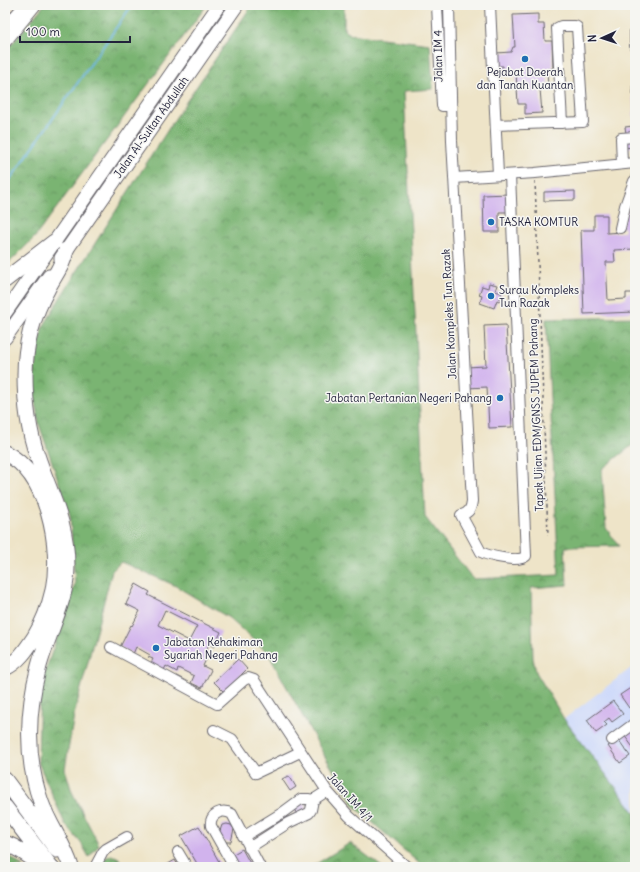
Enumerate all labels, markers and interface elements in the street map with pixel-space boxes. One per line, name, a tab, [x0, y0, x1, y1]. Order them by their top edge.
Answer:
scale bar	[20, 18, 130, 44]
north arrow	[582, 18, 622, 58]
text: 100 m	[26, 24, 60, 39]
street label: Jalan IM 4	[431, 30, 445, 82]
text: N	[585, 34, 599, 43]
marker: Pejabat Daerah dan Tanah Kuantan	[520, 54, 530, 64]
place label: Pejabat Daerah dan Tanah Kuantan	[477, 65, 573, 92]
street label: Jalan Al-Sultan Abdullah	[111, 73, 191, 181]
place label: TASKA KOMTUR	[499, 215, 578, 229]
marker: TASKA KOMTUR	[486, 217, 496, 227]
street label: Jalan Kompleks Tun Razak	[439, 248, 459, 380]
place label: Surau Kompleks Tun Razak	[499, 283, 579, 310]
marker: Surau Kompleks Tun Razak	[486, 291, 496, 301]
street label: Tapak Ujian EDM/GNSS JUPEM Pahang	[526, 318, 546, 512]
place label: Jabatan Pertanian Negeri Pahang	[325, 391, 492, 405]
marker: Jabatan Pertanian Negeri Pahang	[495, 393, 505, 403]
place label: Jabatan Kehakiman Syariah Negeri Pahang	[164, 635, 278, 662]
marker: Jabatan Kehakiman Syariah Negeri Pahang	[151, 643, 161, 653]
street label: Jalan IM 4/1	[325, 770, 375, 824]

